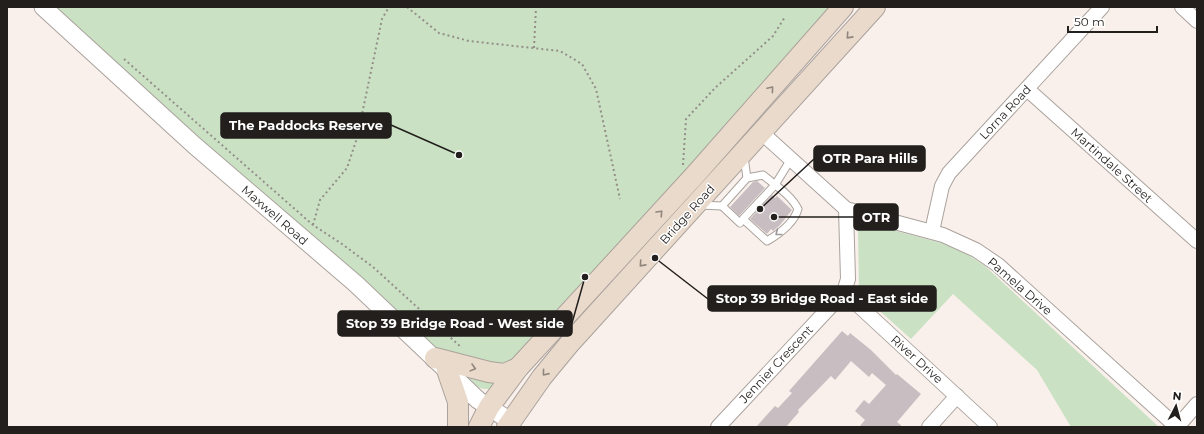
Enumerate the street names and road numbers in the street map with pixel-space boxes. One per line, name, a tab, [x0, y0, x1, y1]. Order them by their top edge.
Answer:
street label: Lorna Road	[976, 82, 1034, 142]
street label: Martindale Street	[1068, 124, 1156, 206]
street label: Bridge Road	[656, 181, 718, 247]
street label: Maxwell Road	[239, 182, 311, 248]
street label: Pamela Drive	[985, 254, 1055, 318]
street label: Jennier Crescent	[735, 322, 816, 407]
street label: River Drive	[888, 332, 946, 386]

